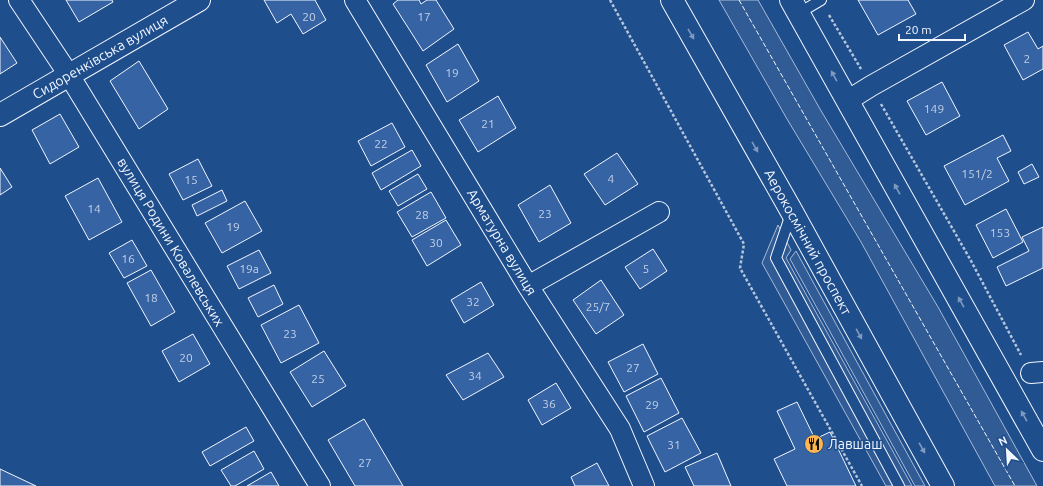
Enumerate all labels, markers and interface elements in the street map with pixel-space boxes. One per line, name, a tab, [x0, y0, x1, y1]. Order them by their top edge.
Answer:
house number: 20	[302, 10, 316, 23]
house number: 17	[417, 10, 431, 23]
street label: Сидоренківська вулиця	[30, 12, 170, 102]
scale bar	[899, 16, 965, 42]
text: 20 m	[905, 23, 932, 36]
one-way arrow	[687, 28, 694, 40]
house number: 2	[1024, 52, 1030, 65]
house number: 19	[445, 66, 459, 79]
one-way arrow	[830, 70, 837, 82]
house number: 149	[924, 102, 944, 115]
house number: 21	[481, 117, 495, 130]
house number: 22	[374, 137, 388, 150]
one-way arrow	[752, 141, 759, 153]
street label: вулиця Родини Ковалевських	[114, 155, 228, 329]
street label: Аерокосмічний проспект	[761, 166, 855, 318]
house number: 151/2	[961, 167, 993, 180]
house number: 4	[608, 172, 615, 185]
house number: 15	[184, 173, 198, 186]
one-way arrow	[894, 183, 901, 195]
street label: Арматурна вулиця	[464, 186, 540, 298]
house number: 14	[87, 202, 101, 215]
house number: 23	[538, 207, 552, 220]
house number: 28	[415, 208, 429, 221]
house number: 19	[226, 220, 240, 233]
house number: 153	[990, 226, 1010, 239]
house number: 30	[429, 236, 443, 249]
house number: 16	[121, 252, 135, 265]
house number: 19а	[239, 262, 259, 275]
house number: 5	[643, 262, 649, 275]
house number: 18	[144, 291, 158, 304]
house number: 32	[466, 295, 480, 308]
one-way arrow	[957, 297, 964, 308]
house number: 25/7	[586, 300, 610, 313]
house number: 23	[283, 327, 297, 340]
one-way arrow	[856, 328, 863, 340]
house number: 20	[179, 351, 193, 364]
house number: 27	[626, 361, 640, 374]
house number: 34	[468, 369, 482, 382]
house number: 25	[311, 372, 325, 385]
house number: 36	[542, 397, 556, 410]
house number: 29	[645, 398, 659, 411]
one-way arrow	[1021, 410, 1028, 422]
north arrow	[987, 430, 1027, 470]
restaurant icon: Лавшаш	[803, 433, 825, 455]
text: N	[997, 434, 1009, 448]
place label: Лавшаш	[828, 436, 883, 452]
house number: 31	[667, 438, 681, 451]
one-way arrow	[919, 442, 926, 453]
house number: 27	[358, 456, 372, 469]

